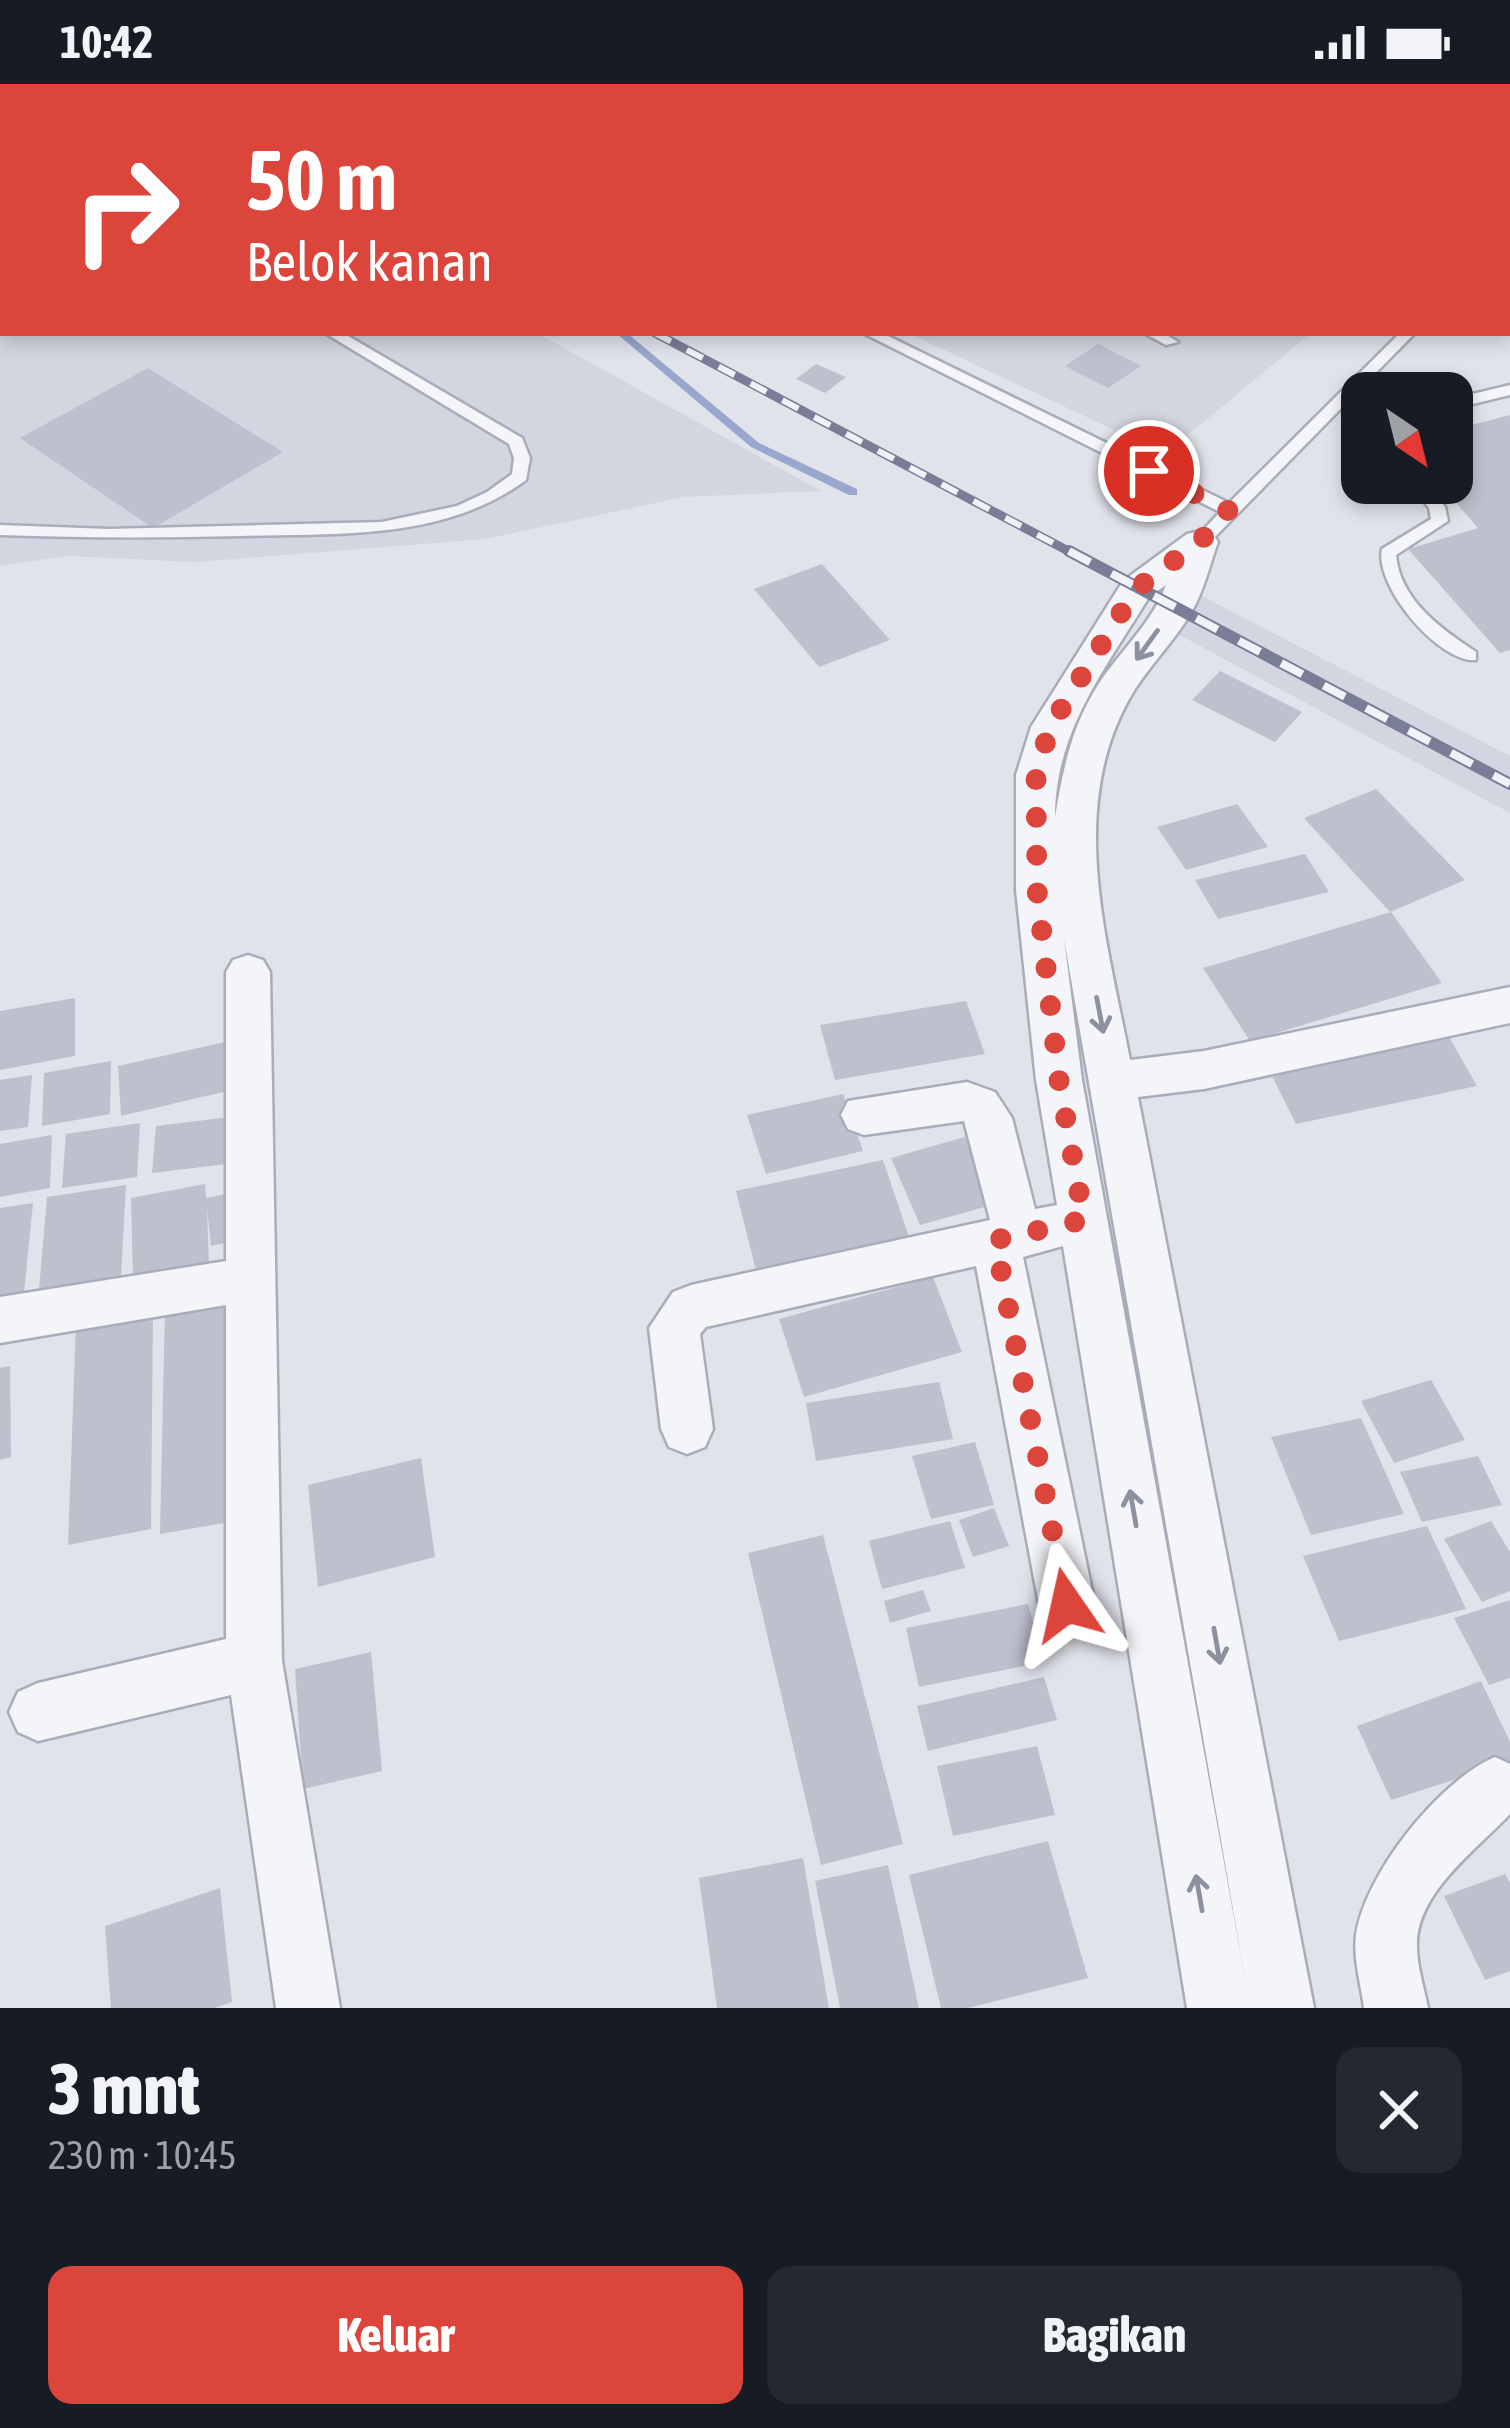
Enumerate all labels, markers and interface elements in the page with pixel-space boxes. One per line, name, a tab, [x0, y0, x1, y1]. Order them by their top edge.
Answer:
text: 10:42	[60, 16, 154, 68]
icon: right	[48, 132, 204, 288]
text: 50 m	[246, 132, 397, 228]
text: Belok kanan	[246, 231, 493, 292]
north arrow	[1341, 372, 1473, 504]
map controls	[1341, 372, 1473, 504]
pin	[1098, 420, 1200, 522]
icon: arrive	[1116, 438, 1182, 504]
one-way arrow	[1134, 628, 1160, 661]
one-way arrow	[1090, 994, 1112, 1033]
one-way arrow	[1121, 1490, 1144, 1529]
position arrow	[1004, 1542, 1130, 1668]
one-way arrow	[1206, 1626, 1229, 1665]
one-way arrow	[1187, 1874, 1209, 1913]
text: 3 mnt	[48, 2047, 199, 2129]
button: close	[1336, 2047, 1462, 2173]
text: 230 m · 10:45	[48, 2133, 237, 2177]
button: Keluar	[48, 2266, 743, 2404]
button: Bagikan	[767, 2266, 1462, 2404]

